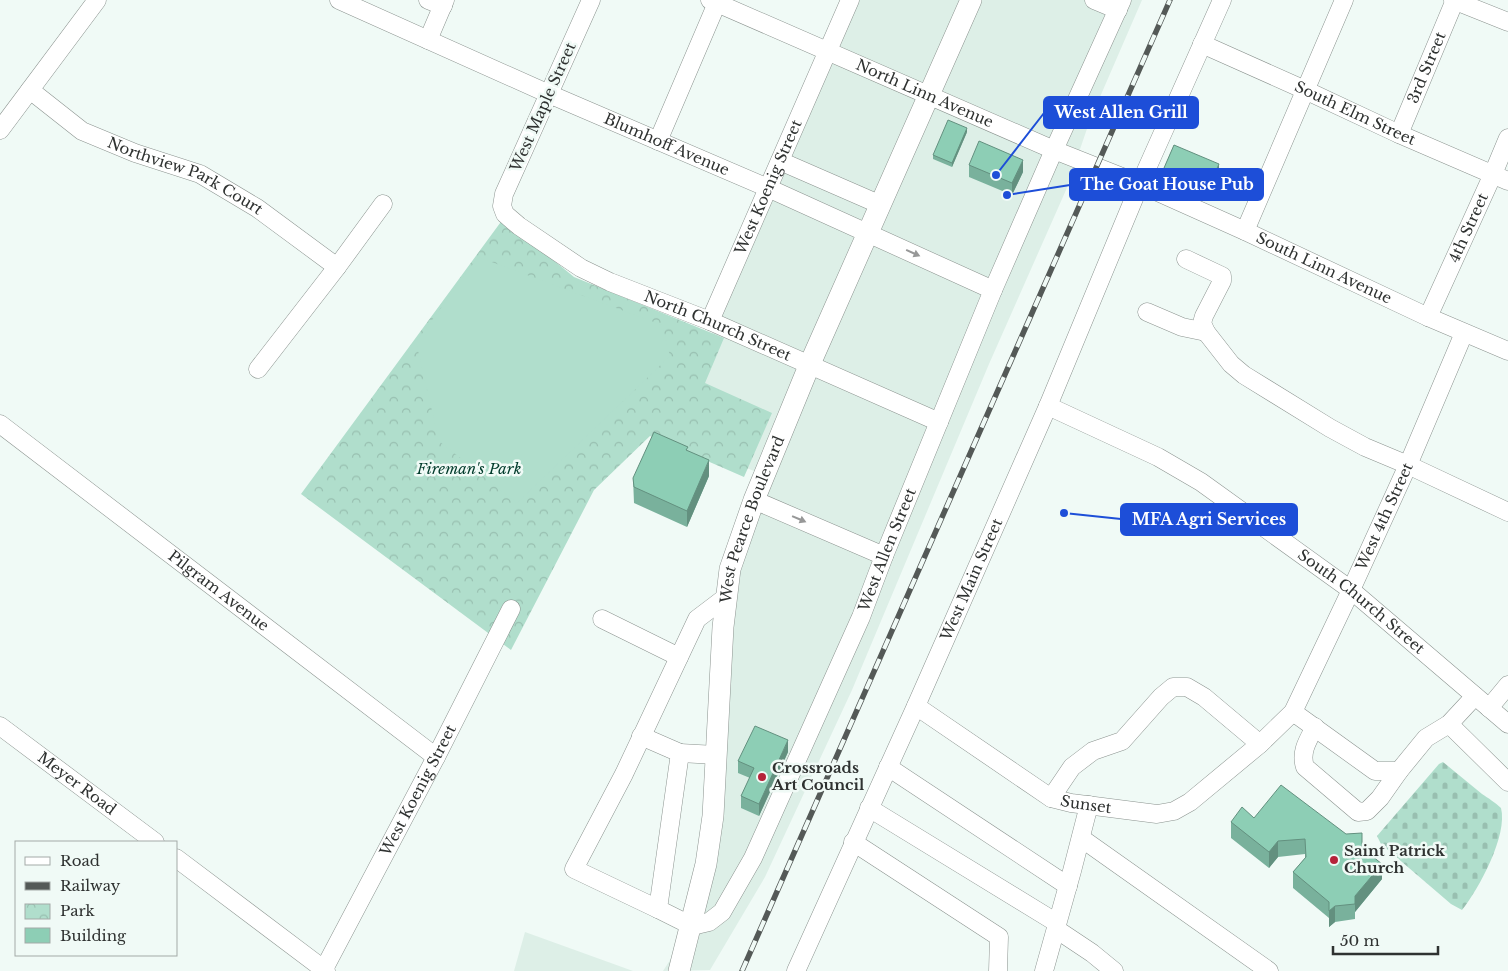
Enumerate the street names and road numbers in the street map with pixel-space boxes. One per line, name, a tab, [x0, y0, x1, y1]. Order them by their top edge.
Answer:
street label: 3rd Street	[1403, 28, 1450, 106]
street label: West Maple Street	[505, 39, 580, 175]
street label: North Linn Avenue	[853, 55, 996, 131]
street label: South Elm Street	[1292, 77, 1419, 149]
street label: Blumhoff Avenue	[601, 109, 732, 179]
street label: West Koenig Street	[730, 116, 806, 258]
street label: Northview Park Court	[105, 133, 267, 218]
street label: 4th Street	[1444, 190, 1492, 265]
street label: South Linn Avenue	[1253, 228, 1395, 308]
street label: North Church Street	[642, 286, 795, 365]
street label: West Pearce Boulevard	[716, 433, 788, 605]
street label: West 4th Street	[1351, 459, 1417, 574]
street label: West Allen Street	[854, 485, 920, 615]
street label: West Main Street	[936, 515, 1006, 644]
street label: South Church Street	[1294, 545, 1429, 658]
street label: Pilgram Avenue	[165, 546, 273, 635]
street label: West Koenig Street	[375, 721, 460, 860]
street label: Meyer Road	[34, 748, 120, 819]
street label: Sunset	[1059, 791, 1113, 817]

